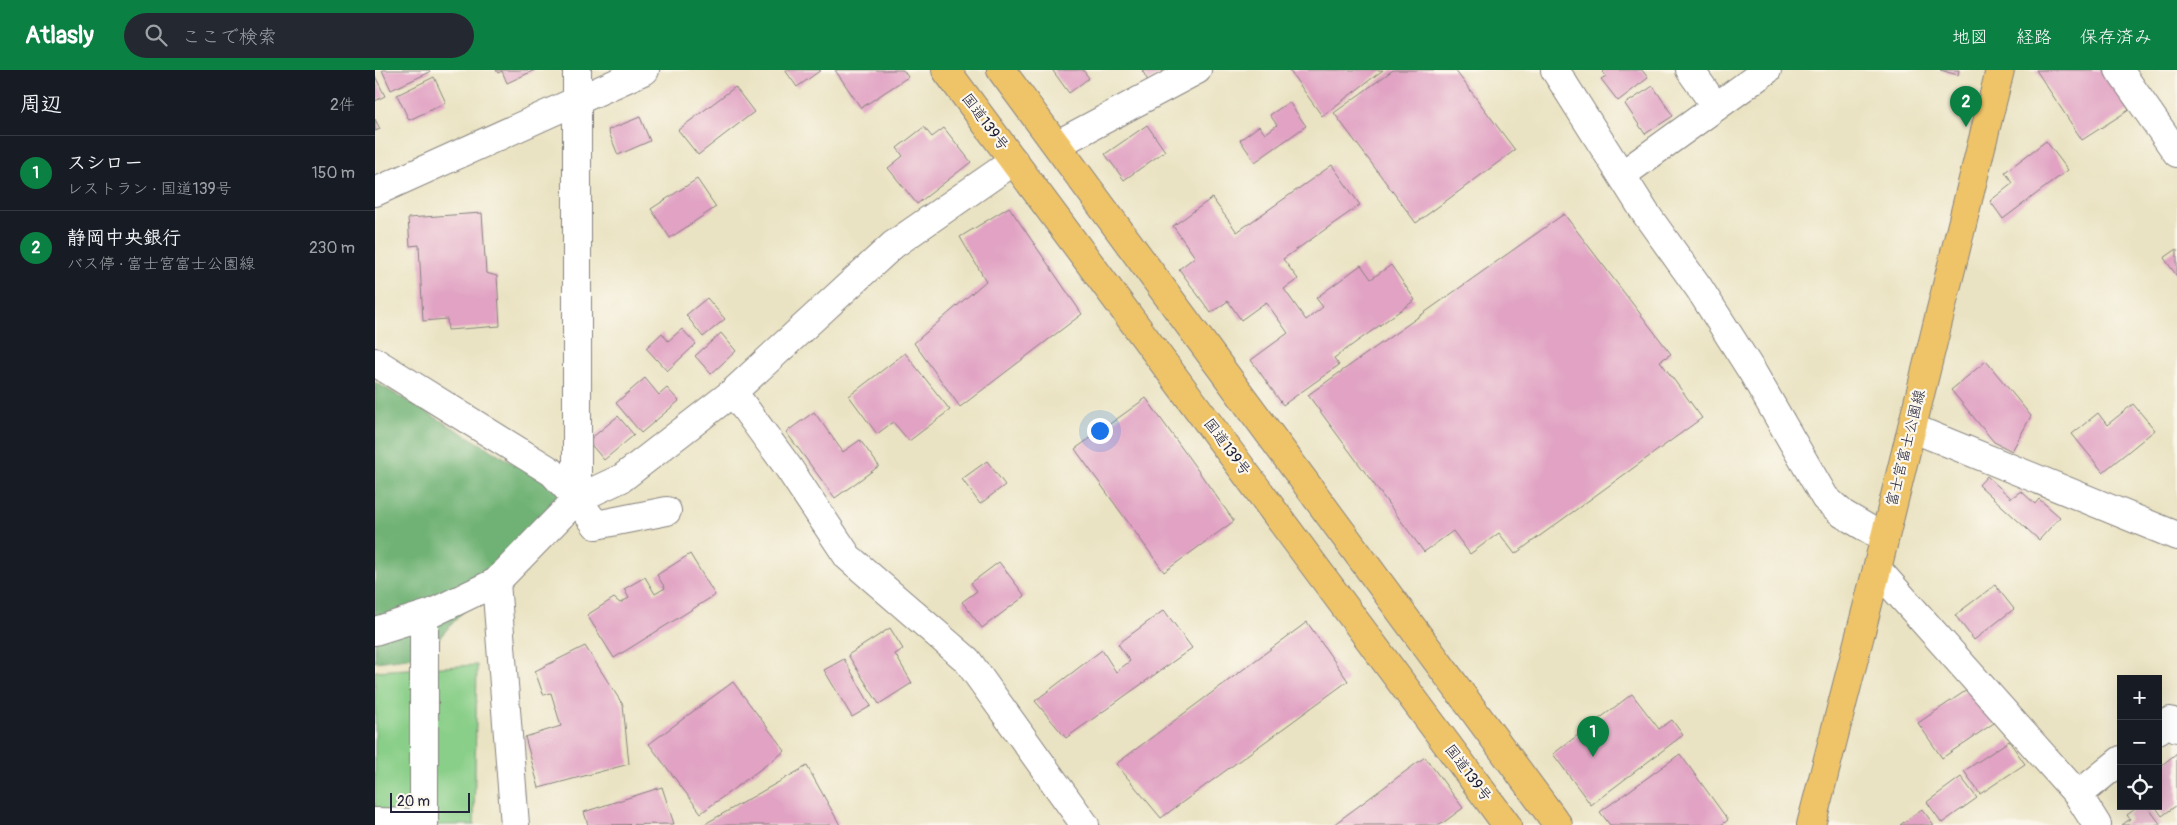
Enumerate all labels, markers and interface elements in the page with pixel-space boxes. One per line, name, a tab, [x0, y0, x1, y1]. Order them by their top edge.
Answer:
search box	[124, 13, 474, 58]
text: Atlasly	[25, 21, 94, 50]
icon: search	[142, 21, 170, 49]
text: ここで検索	[182, 25, 277, 49]
text: 地図	[1952, 26, 1988, 49]
text: 経路	[2016, 26, 2052, 49]
text: 保存済み	[2080, 26, 2152, 49]
pin: 2	[1950, 86, 1982, 127]
street label: 国道139号	[957, 90, 1013, 154]
text: 周辺	[20, 91, 62, 118]
text: 2件	[330, 95, 355, 115]
text: スシロー	[67, 151, 143, 175]
text: 1	[33, 163, 39, 183]
text: 150 m	[311, 163, 355, 183]
text: レストラン · 国道139号	[67, 179, 232, 199]
text: 静岡中央銀行	[67, 226, 181, 250]
text: 2	[32, 238, 40, 258]
text: 230 m	[309, 238, 355, 258]
text: バス停 · 富士宮富士公園線	[67, 254, 255, 274]
street label: 富士宮富士公園線	[1882, 387, 1930, 509]
street label: 国道139号	[1199, 415, 1255, 479]
your location	[1087, 418, 1113, 444]
map controls	[2117, 675, 2162, 810]
button: +	[2117, 675, 2162, 720]
pin: 1	[1577, 716, 1609, 757]
button: −	[2117, 720, 2162, 765]
street label: 国道139号	[1440, 741, 1496, 805]
button: locate	[2117, 765, 2162, 810]
scale bar	[390, 790, 470, 813]
text: 20 m	[397, 793, 430, 810]

